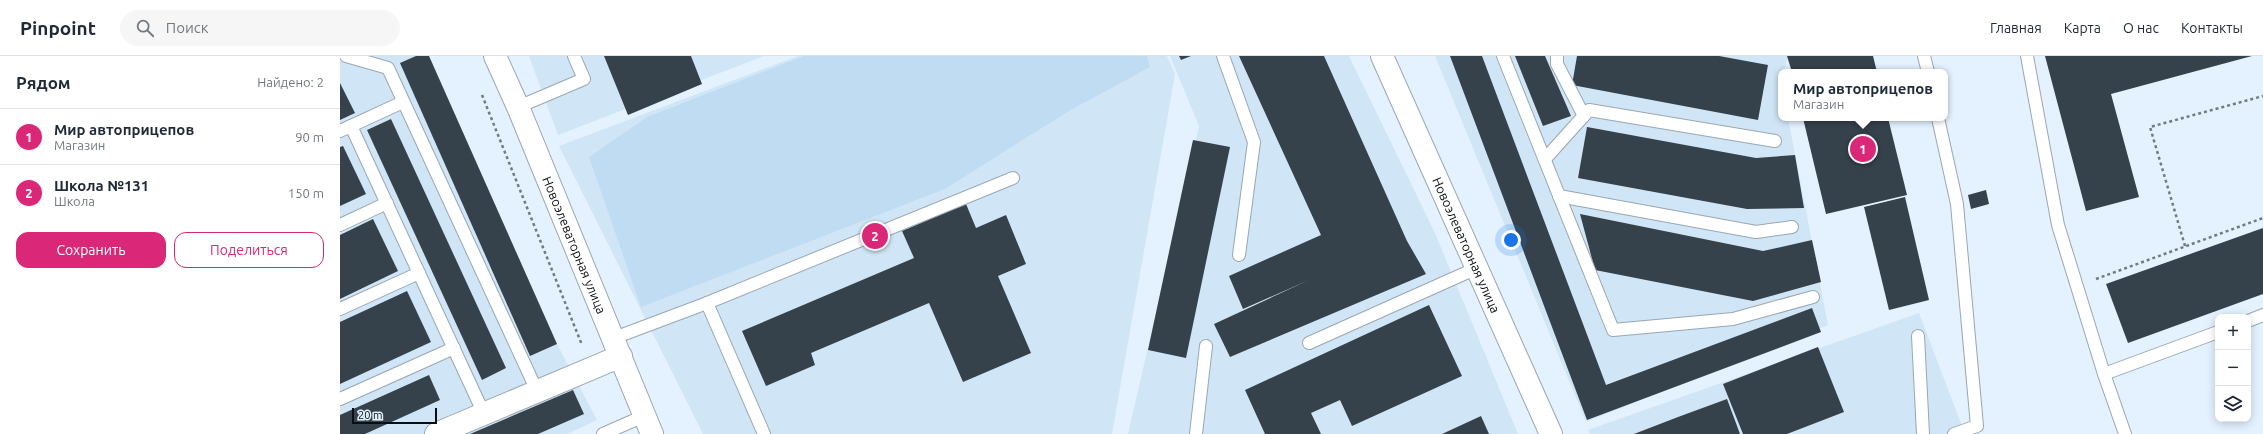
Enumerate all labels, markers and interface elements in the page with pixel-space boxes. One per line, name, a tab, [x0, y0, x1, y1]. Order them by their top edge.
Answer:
search box	[120, 10, 400, 46]
text: Pinpoint	[20, 17, 96, 39]
icon: search	[134, 17, 156, 39]
text: Поиск	[166, 19, 209, 36]
text: Главная	[1990, 20, 2042, 36]
text: Карта	[2064, 20, 2101, 36]
text: О нас	[2123, 20, 2159, 36]
text: Контакты	[2181, 20, 2243, 36]
popup	[1778, 69, 1948, 121]
text: Рядом	[16, 73, 71, 92]
text: Найдено: 2	[257, 75, 324, 89]
text: Мир автоприцепов	[1793, 80, 1933, 97]
text: Магазин	[1793, 97, 1844, 111]
text: Мир автоприцепов	[54, 121, 194, 138]
text: 1	[25, 130, 33, 144]
text: 90 m	[295, 130, 324, 144]
pin: 1	[1850, 134, 1876, 164]
text: Магазин	[54, 138, 105, 152]
street label: Новоэлеваторная улица	[540, 174, 609, 316]
street label: Новоэлеваторная улица	[1430, 175, 1503, 315]
text: Школа №131	[54, 177, 149, 194]
text: 2	[25, 186, 33, 200]
text: 150 m	[288, 186, 324, 200]
text: Школа	[54, 194, 95, 208]
pin: 2	[862, 221, 888, 251]
your location	[1501, 230, 1521, 250]
button: Сохранить	[16, 232, 166, 268]
button: Поделиться	[174, 232, 324, 268]
map controls	[2215, 314, 2251, 422]
button: +	[2215, 314, 2251, 350]
button: −	[2215, 350, 2251, 386]
button: layers	[2215, 386, 2251, 422]
scale bar	[352, 406, 437, 425]
text: 20 m	[358, 409, 382, 421]

